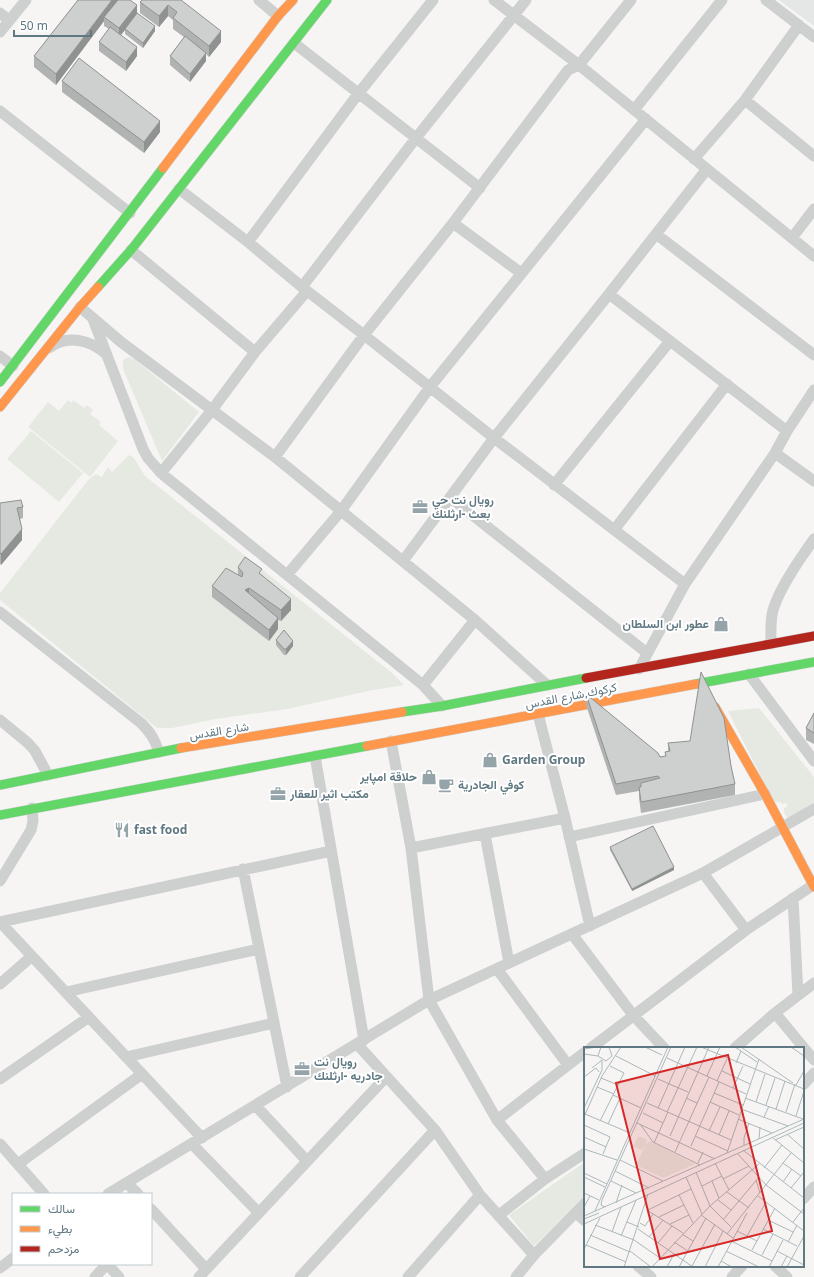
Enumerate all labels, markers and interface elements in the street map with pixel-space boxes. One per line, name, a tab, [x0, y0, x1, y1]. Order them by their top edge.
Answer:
scale bar	[14, 12, 91, 38]
text: 50 m	[20, 17, 48, 34]
place label: رويال نت حي بعث -ارثلنك	[432, 491, 494, 522]
office icon: رويال نت حي بعث -ارثلنك	[411, 498, 429, 516]
place label: عطور ابن السلطان	[623, 615, 709, 632]
shop icon: عطور ابن السلطان	[712, 615, 730, 633]
street label: كركوك,شارع القدس	[523, 678, 619, 714]
street label: شارع القدس	[188, 717, 250, 745]
shop icon: Garden Group	[481, 751, 499, 769]
place label: Garden Group	[502, 751, 586, 768]
place label: حلاقة امپاير	[359, 768, 417, 785]
shop icon: حلاقة امپاير	[420, 768, 438, 786]
cafe icon: كوفي الجادرية	[437, 776, 455, 794]
place label: كوفي الجادرية	[458, 776, 525, 795]
office icon: مكتب اثير للعقار	[269, 785, 287, 803]
place label: مكتب اثير للعقار	[289, 785, 369, 802]
restaurant icon: fast food	[113, 821, 131, 839]
place label: fast food	[134, 821, 187, 838]
inset map	[584, 1047, 804, 1267]
place label: رويال نت جادريه -ارثلنك	[314, 1053, 383, 1084]
office icon: رويال نت جادريه -ارثلنك	[293, 1060, 311, 1078]
legend	[12, 1193, 152, 1265]
text: سالك	[48, 1200, 75, 1217]
text: بطيء	[48, 1220, 72, 1239]
text: مزدحم	[48, 1240, 79, 1257]

